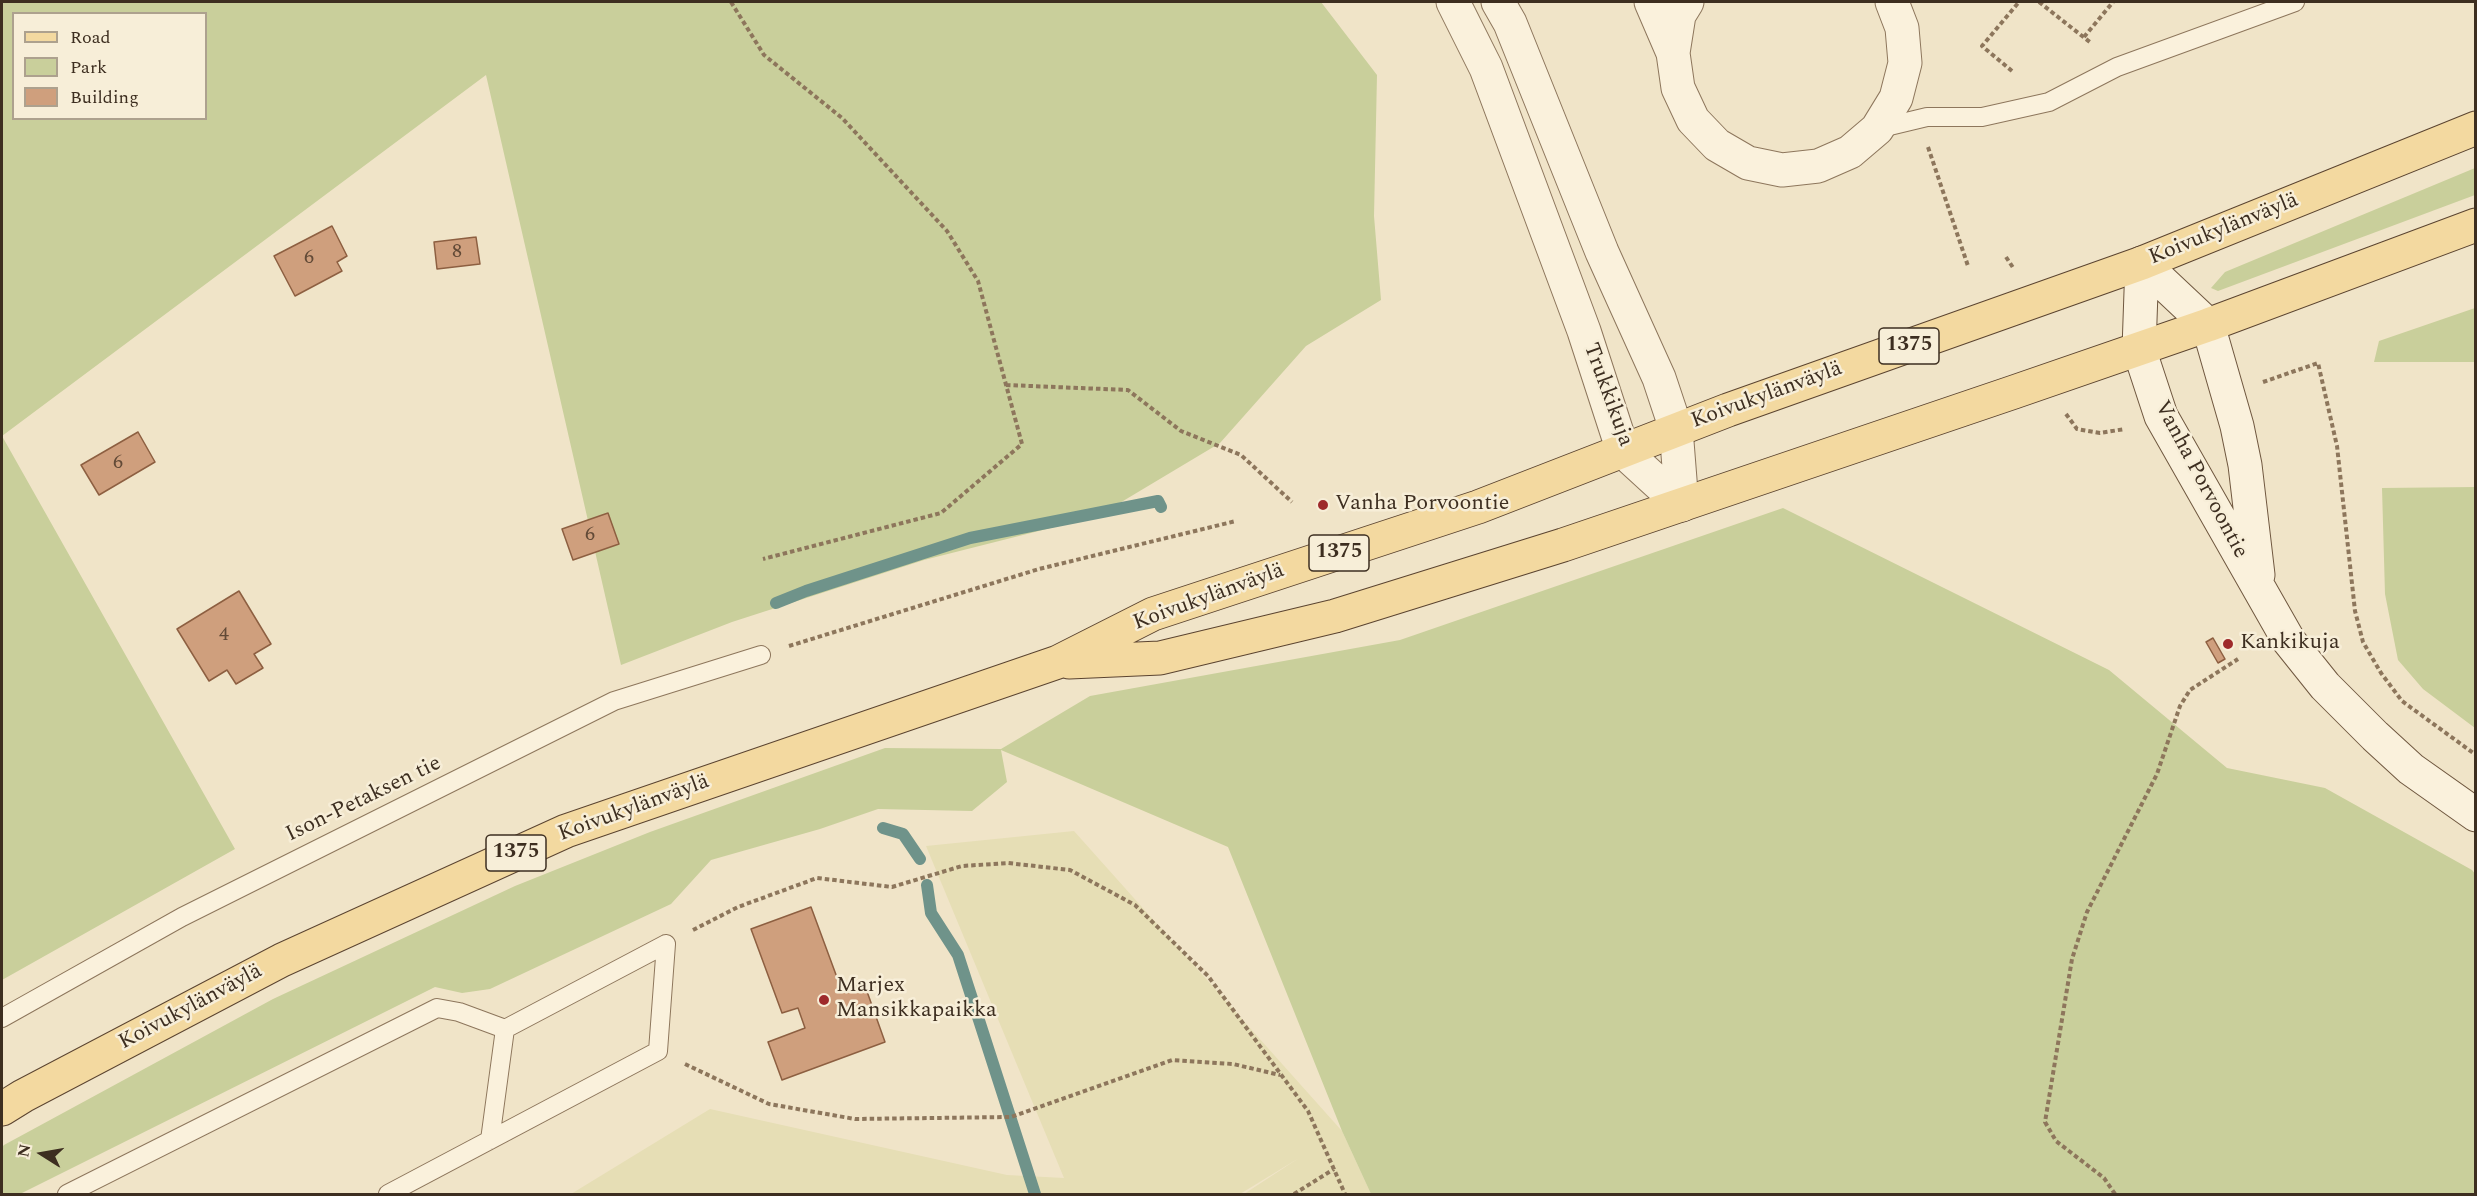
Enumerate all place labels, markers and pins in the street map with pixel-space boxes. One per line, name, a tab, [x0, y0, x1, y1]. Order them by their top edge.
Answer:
place label: Vanha Porvoontie	[1335, 492, 1509, 518]
marker: Vanha Porvoontie	[1316, 498, 1330, 512]
place label: Kankikuja	[2240, 631, 2340, 657]
marker: Kankikuja	[2221, 637, 2235, 651]
place label: Marjex Mansikkapaikka	[836, 974, 997, 1026]
marker: Marjex Mansikkapaikka	[817, 993, 831, 1007]

